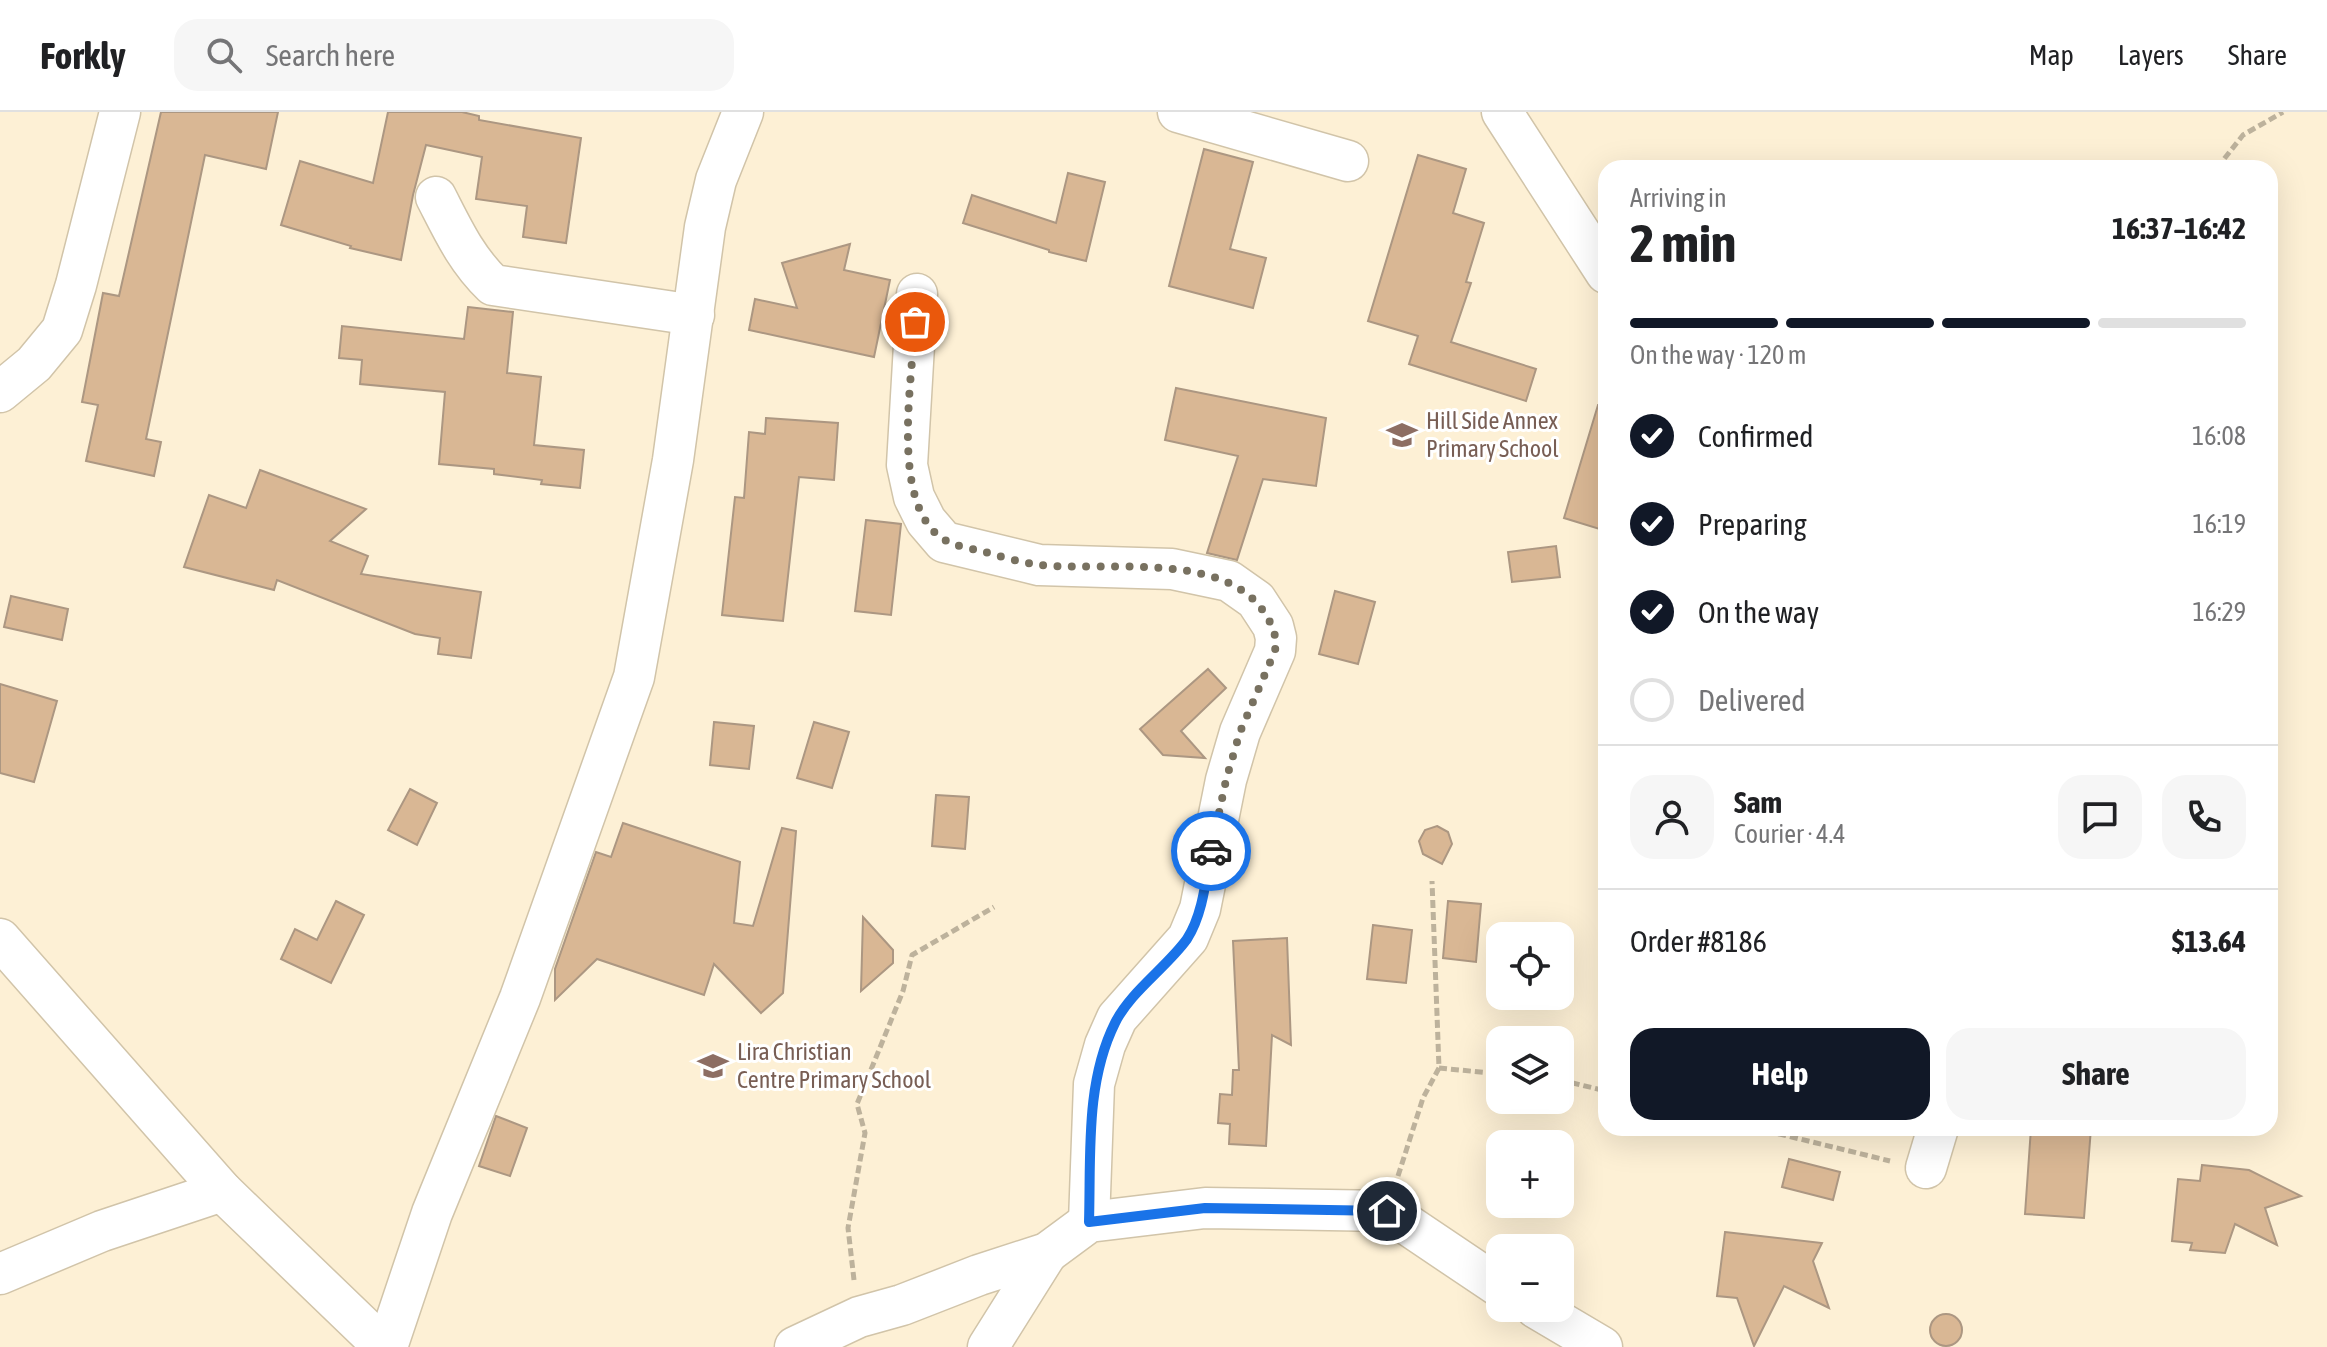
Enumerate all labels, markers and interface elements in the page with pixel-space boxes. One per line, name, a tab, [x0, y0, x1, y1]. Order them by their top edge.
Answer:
search box	[174, 19, 734, 91]
icon: search	[202, 33, 246, 77]
text: Forkly	[40, 34, 126, 77]
text: Search here	[266, 38, 395, 72]
text: Map	[2029, 39, 2074, 71]
text: Layers	[2118, 39, 2184, 71]
text: Share	[2228, 39, 2287, 71]
text: Arriving in	[1630, 183, 1727, 213]
text: 16:37–16:42	[2112, 211, 2246, 245]
text: 2 min	[1630, 213, 1736, 273]
pin	[881, 288, 949, 356]
icon: bag	[893, 300, 937, 344]
text: On the way · 120 m	[1630, 340, 1807, 370]
place label: Hill Side Annex Primary School	[1426, 407, 1559, 462]
icon: check	[1630, 414, 1674, 458]
school or university icon: Hill Side Annex Primary School	[1385, 418, 1419, 452]
text: Confirmed	[1698, 419, 1813, 453]
text: 16:08	[2192, 421, 2246, 451]
icon: check	[1630, 502, 1674, 546]
text: Preparing	[1698, 507, 1807, 541]
text: 16:19	[2192, 509, 2246, 539]
icon: check	[1630, 590, 1674, 634]
text: On the way	[1698, 595, 1819, 629]
text: 16:29	[2192, 597, 2246, 627]
text: Delivered	[1698, 683, 1806, 717]
button: person	[1630, 775, 1714, 859]
button: chat	[2058, 775, 2142, 859]
button: phone	[2162, 775, 2246, 859]
text: Sam	[1734, 785, 1782, 819]
courier	[1171, 811, 1251, 891]
text: Courier · 4.4	[1734, 819, 1845, 849]
icon: car	[1189, 829, 1233, 873]
map controls	[1486, 922, 1574, 1322]
button: locate	[1486, 922, 1574, 1010]
text: Order #8186	[1630, 924, 1767, 958]
text: $13.64	[2172, 924, 2246, 958]
button: layers	[1486, 1026, 1574, 1114]
button: Help	[1630, 1028, 1930, 1120]
button: Share	[1946, 1028, 2246, 1120]
place label: Lira Christian Centre Primary School	[737, 1038, 932, 1093]
school or university icon: Lira Christian Centre Primary School	[696, 1049, 730, 1083]
button: +	[1486, 1130, 1574, 1218]
pin	[1353, 1177, 1421, 1245]
icon: home	[1365, 1189, 1409, 1233]
button: −	[1486, 1234, 1574, 1322]

